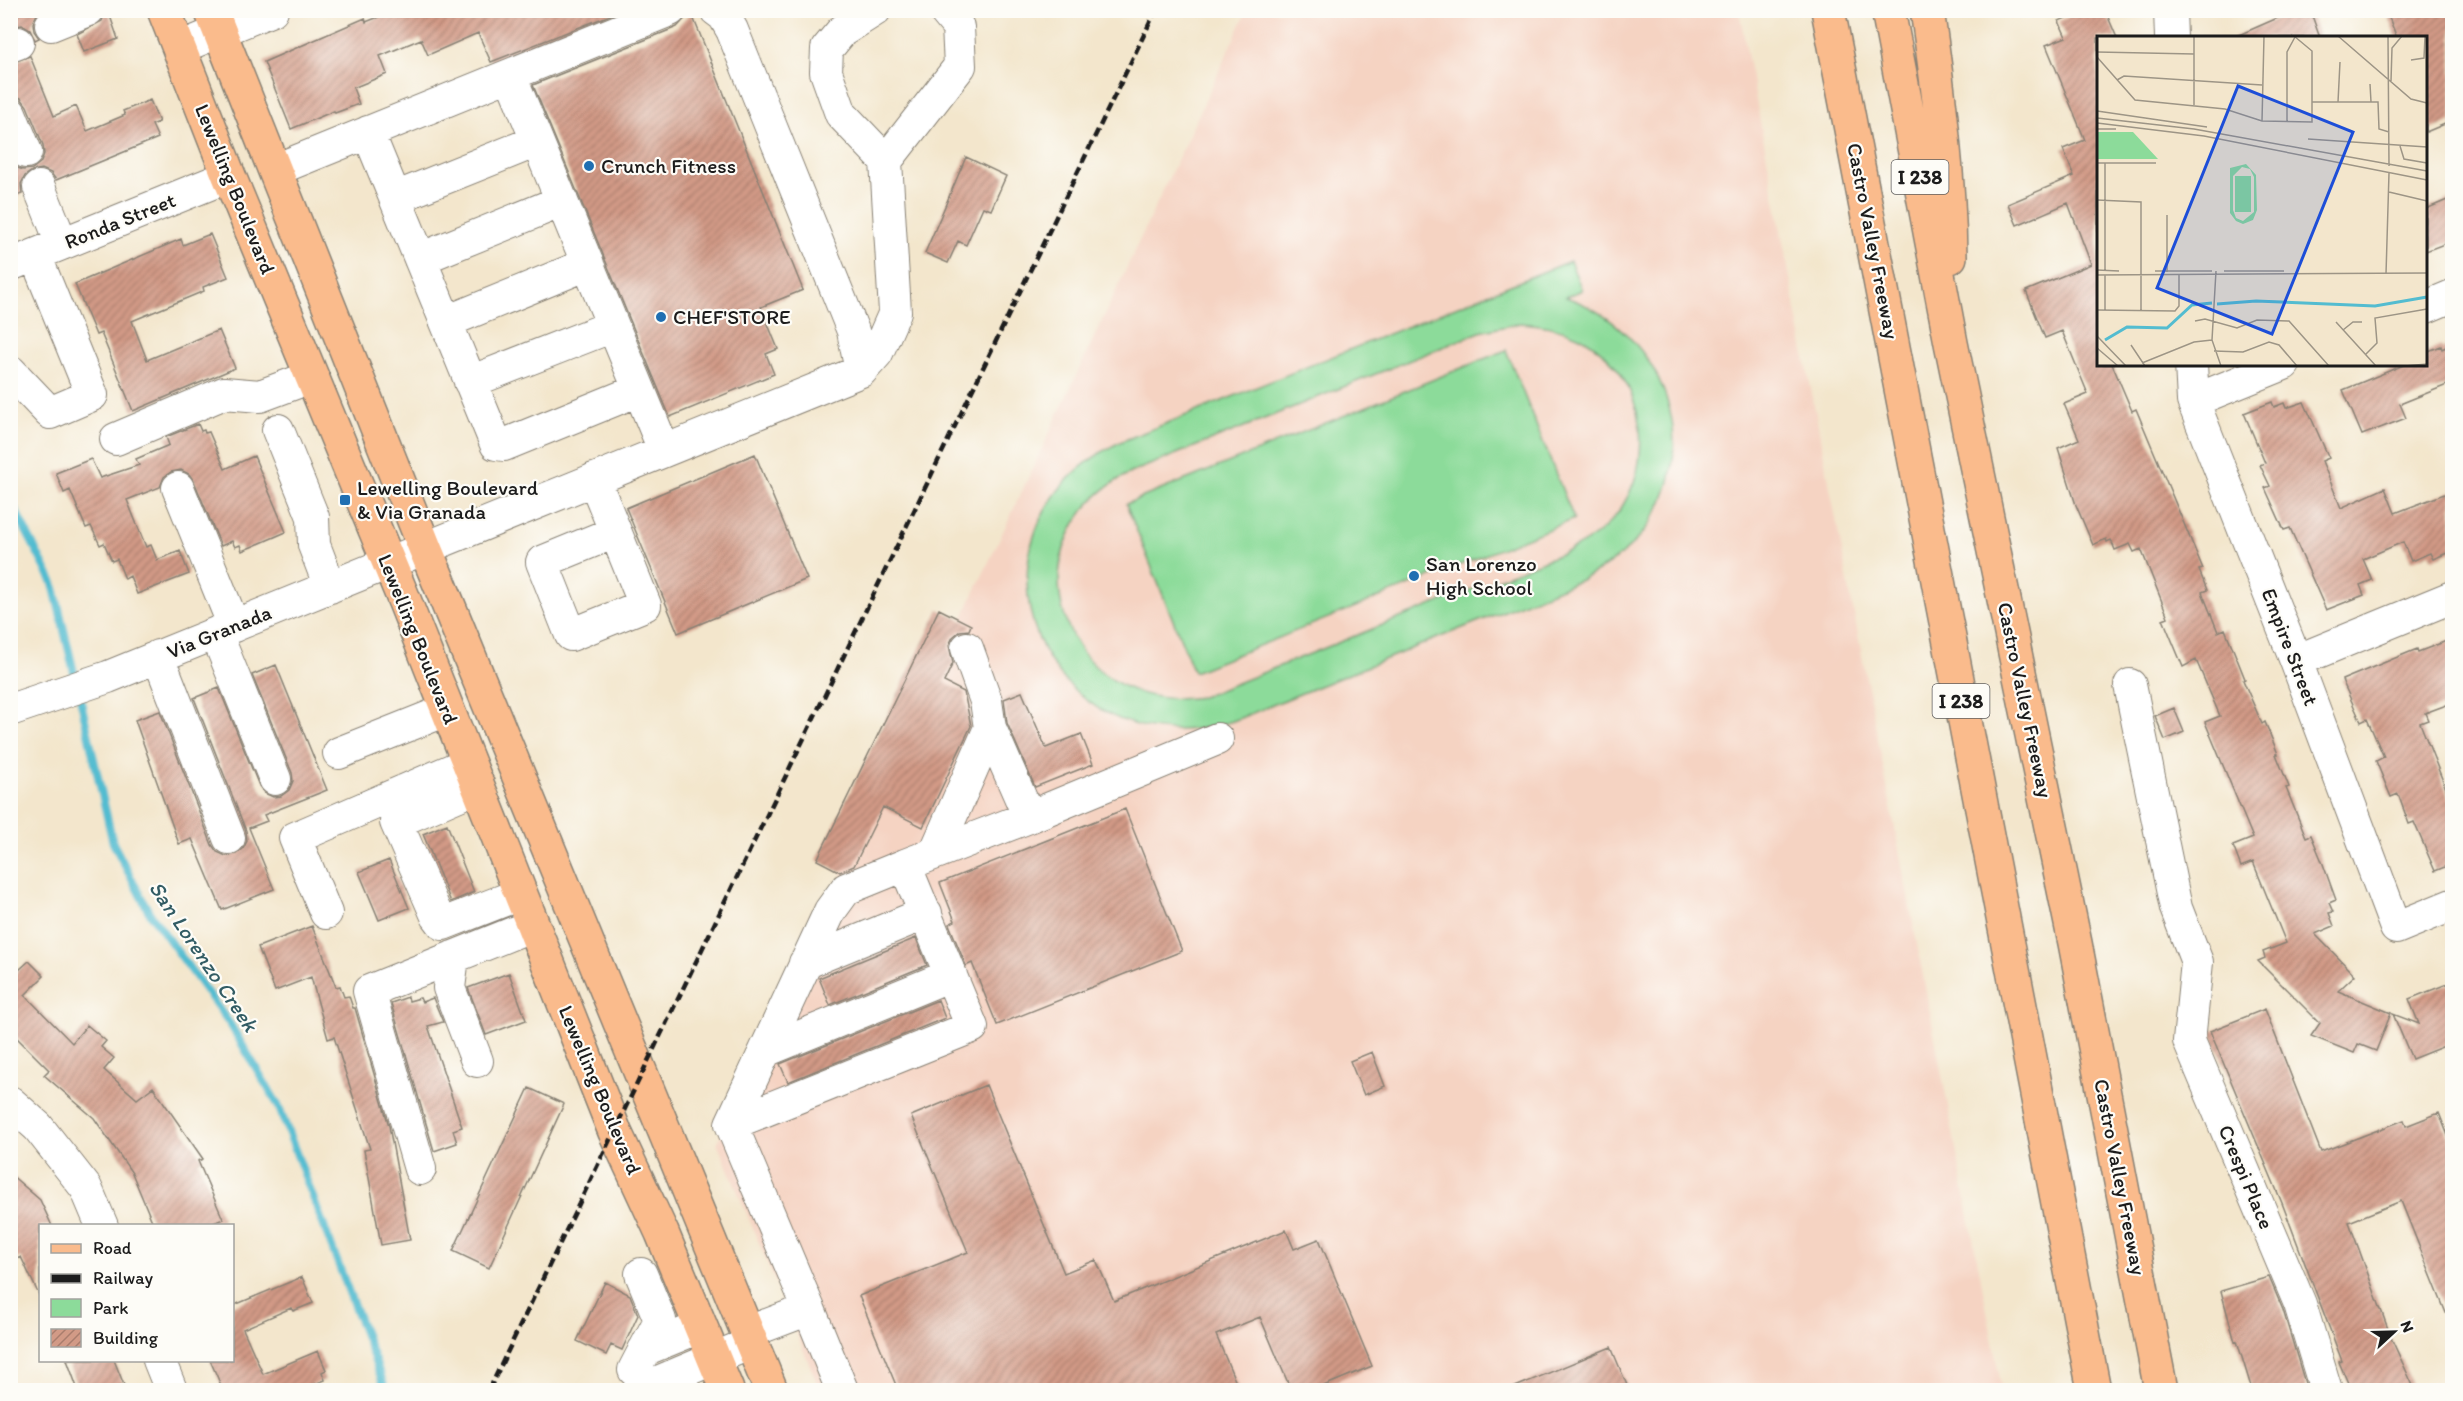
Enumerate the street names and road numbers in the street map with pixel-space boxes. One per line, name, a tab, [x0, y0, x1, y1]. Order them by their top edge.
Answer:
street label: Lewelling Boulevard	[190, 100, 281, 278]
street label: Castro Valley Freeway	[1842, 141, 1905, 341]
road number: I 238	[1892, 160, 1948, 194]
street label: Ronda Street	[61, 187, 179, 254]
street label: Lewelling Boulevard	[373, 550, 464, 728]
street label: Empire Street	[2257, 585, 2324, 709]
street label: Via Granada	[163, 599, 275, 664]
street label: Castro Valley Freeway	[1993, 600, 2058, 800]
road number: I 238	[1932, 684, 1990, 718]
street label: Lewelling Boulevard	[554, 1002, 648, 1179]
street label: Castro Valley Freeway	[2089, 1077, 2152, 1277]
street label: Crespi Place	[2213, 1121, 2280, 1233]

